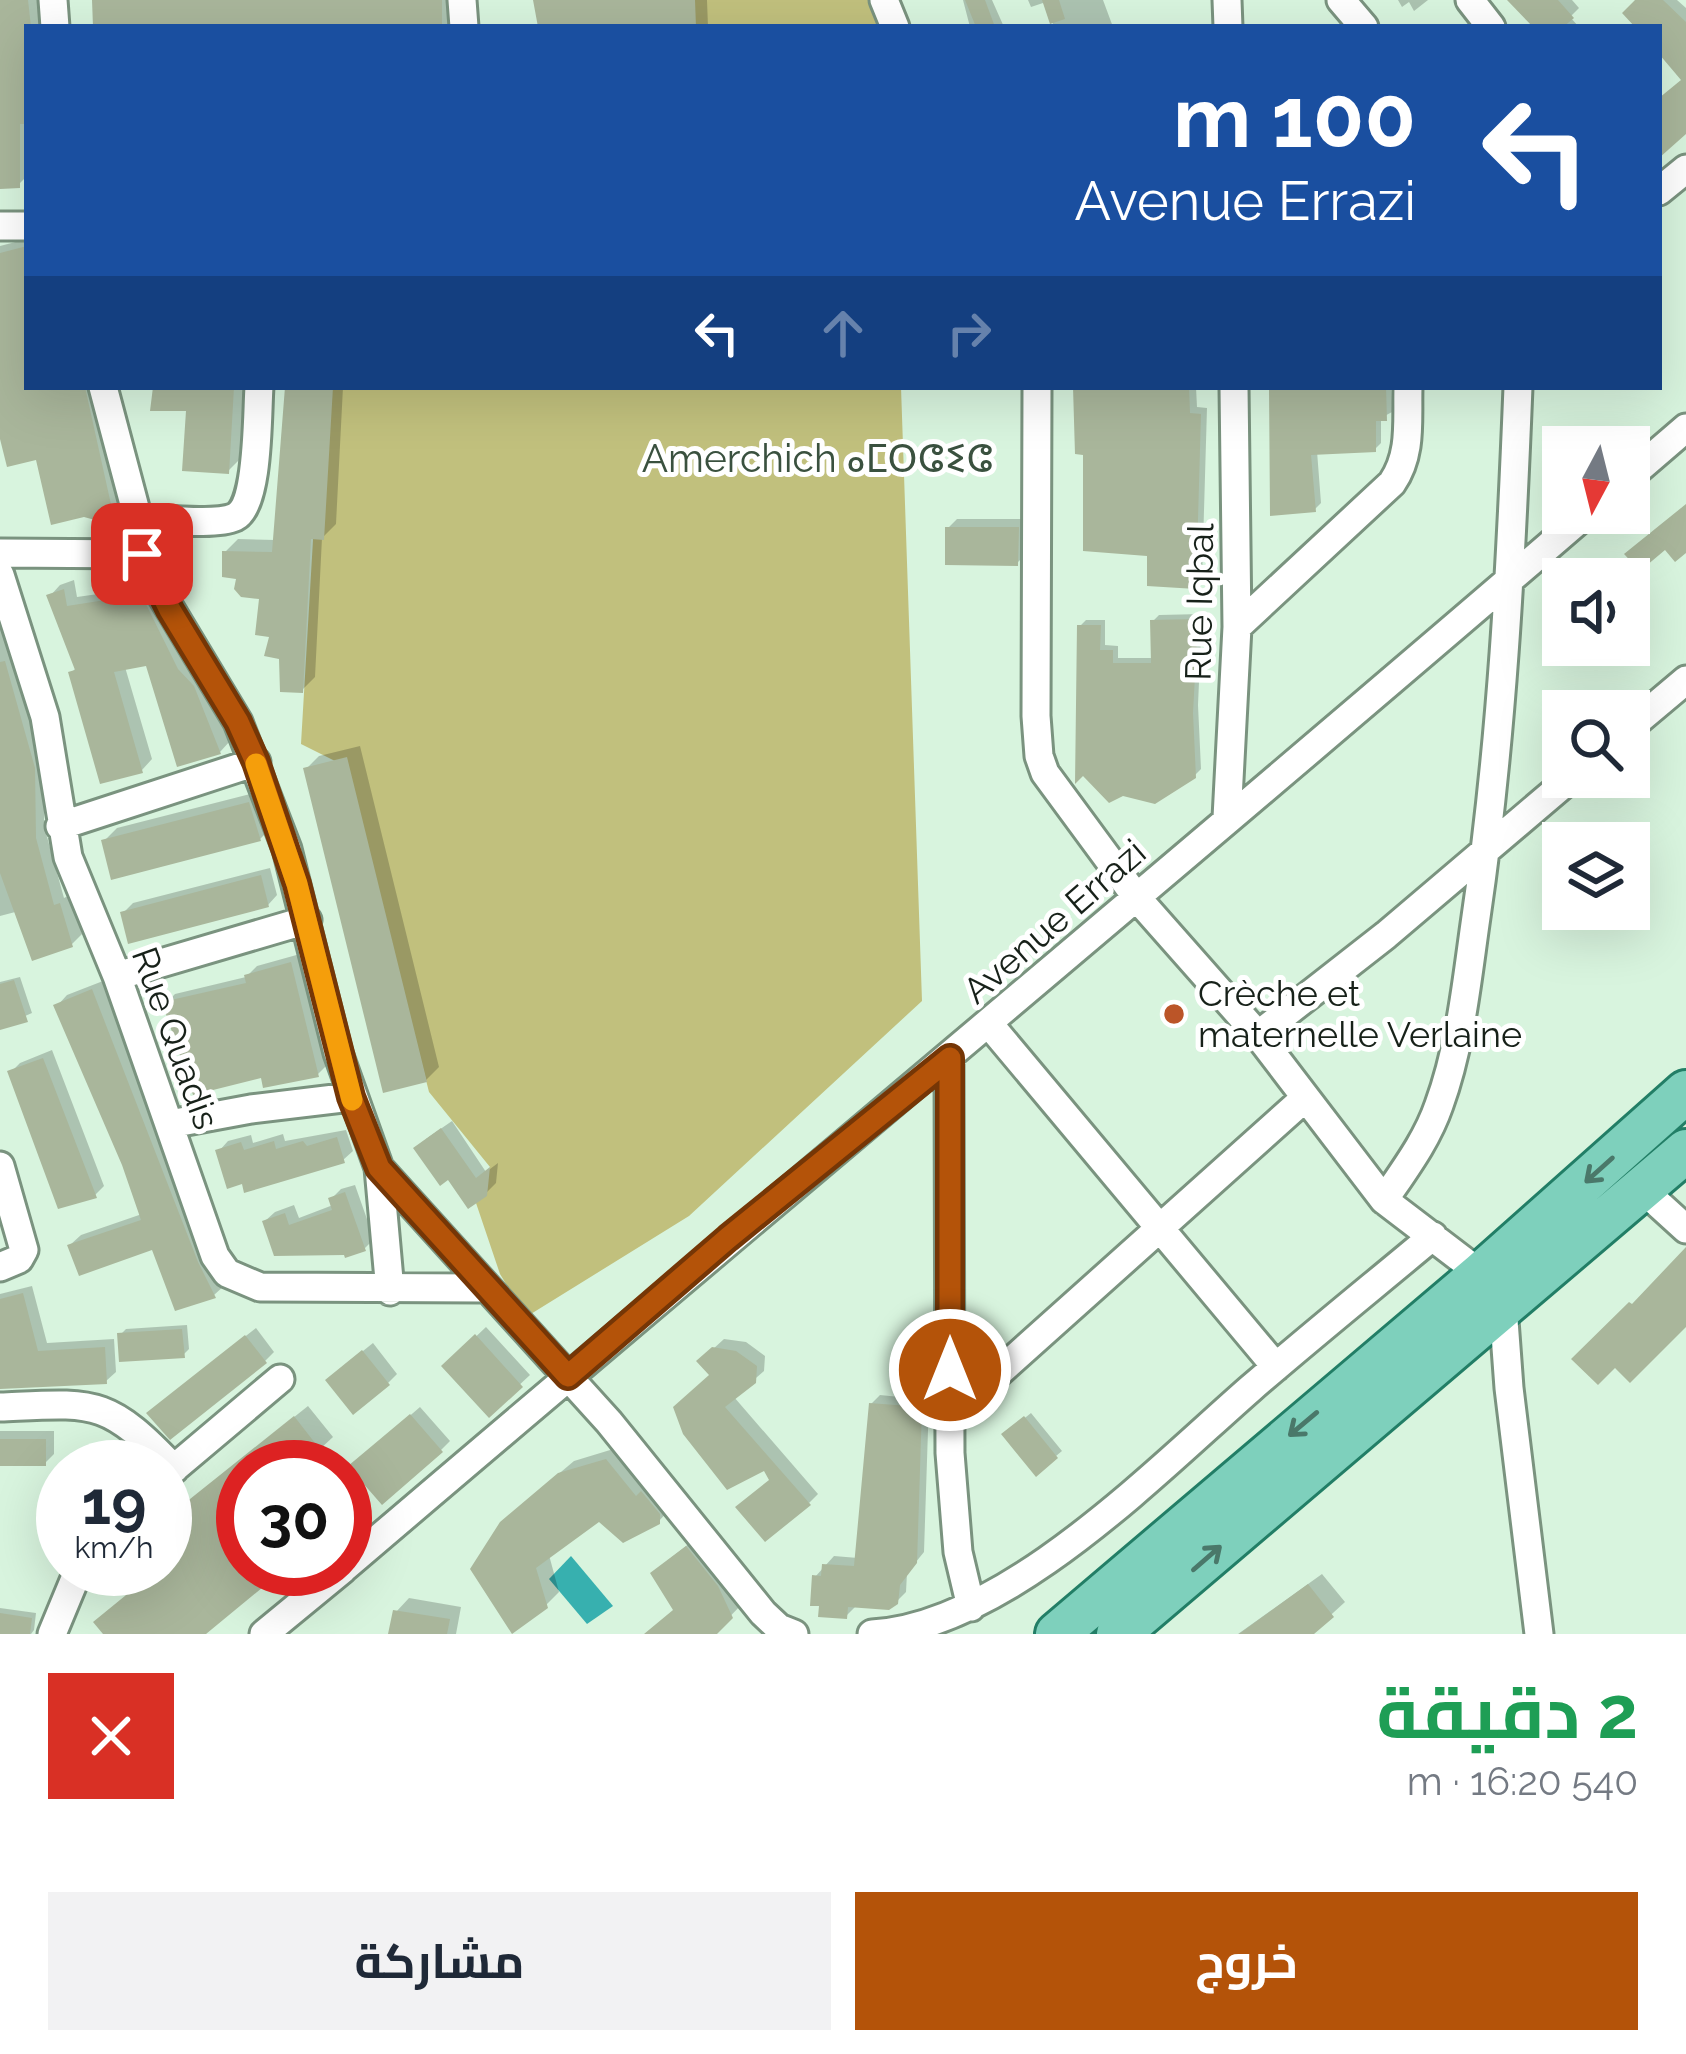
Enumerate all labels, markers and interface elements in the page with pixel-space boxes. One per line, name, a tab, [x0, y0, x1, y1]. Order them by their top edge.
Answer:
text: 100 m	[1173, 68, 1416, 167]
icon: left	[1458, 72, 1614, 228]
text: Avenue Errazi	[1075, 169, 1416, 233]
icon: left	[684, 300, 750, 366]
icon: ahead	[810, 300, 876, 366]
icon: right	[936, 300, 1002, 366]
north arrow	[1542, 426, 1650, 534]
map controls	[1542, 426, 1650, 930]
district label: Amerchich ⴰⵎⵔⵛⵉⵛ	[642, 435, 994, 481]
pin	[91, 503, 193, 605]
icon: arrive	[109, 521, 175, 587]
street label: Rue Iqbal	[1177, 523, 1221, 681]
button: sound	[1542, 558, 1650, 666]
button: search	[1542, 690, 1650, 798]
button: layers	[1542, 822, 1650, 930]
street label: Avenue Errazi	[954, 830, 1154, 1012]
street label: Rue Quadis	[124, 941, 228, 1135]
place label: Crèche et maternelle Verlaine	[1198, 972, 1522, 1055]
marker: Crèche et maternelle Verlaine	[1161, 1001, 1187, 1027]
one-way arrow	[1584, 1156, 1614, 1183]
position arrow	[887, 1307, 1013, 1433]
one-way arrow	[1288, 1410, 1319, 1438]
speed limit sign: 30	[216, 1440, 372, 1596]
text: 19	[82, 1468, 146, 1538]
text: km/h	[74, 1530, 154, 1565]
one-way arrow	[1191, 1544, 1222, 1572]
text: 2 دقيقة	[1377, 1670, 1638, 1755]
button: close	[48, 1673, 174, 1799]
text: 540 m · 16:20	[1407, 1758, 1638, 1804]
button: مشاركة	[48, 1892, 831, 2030]
button: خروج	[855, 1892, 1638, 2030]

